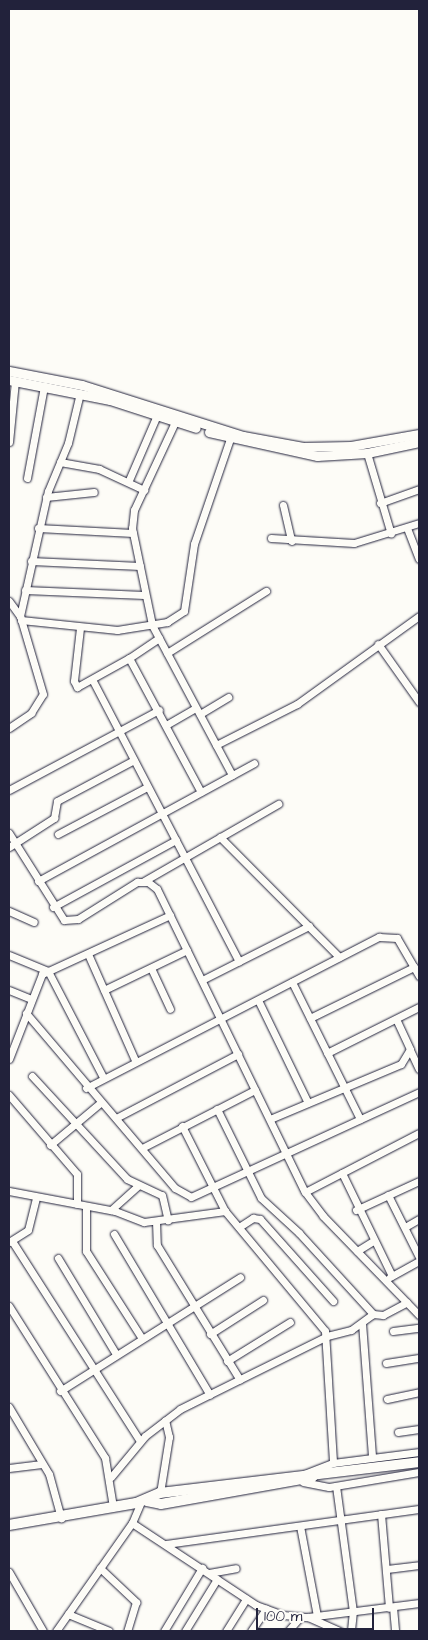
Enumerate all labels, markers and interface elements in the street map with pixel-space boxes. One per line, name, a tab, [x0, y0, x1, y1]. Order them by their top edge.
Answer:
scale bar	[258, 1598, 376, 1630]
text: 100 m	[264, 1606, 303, 1627]

